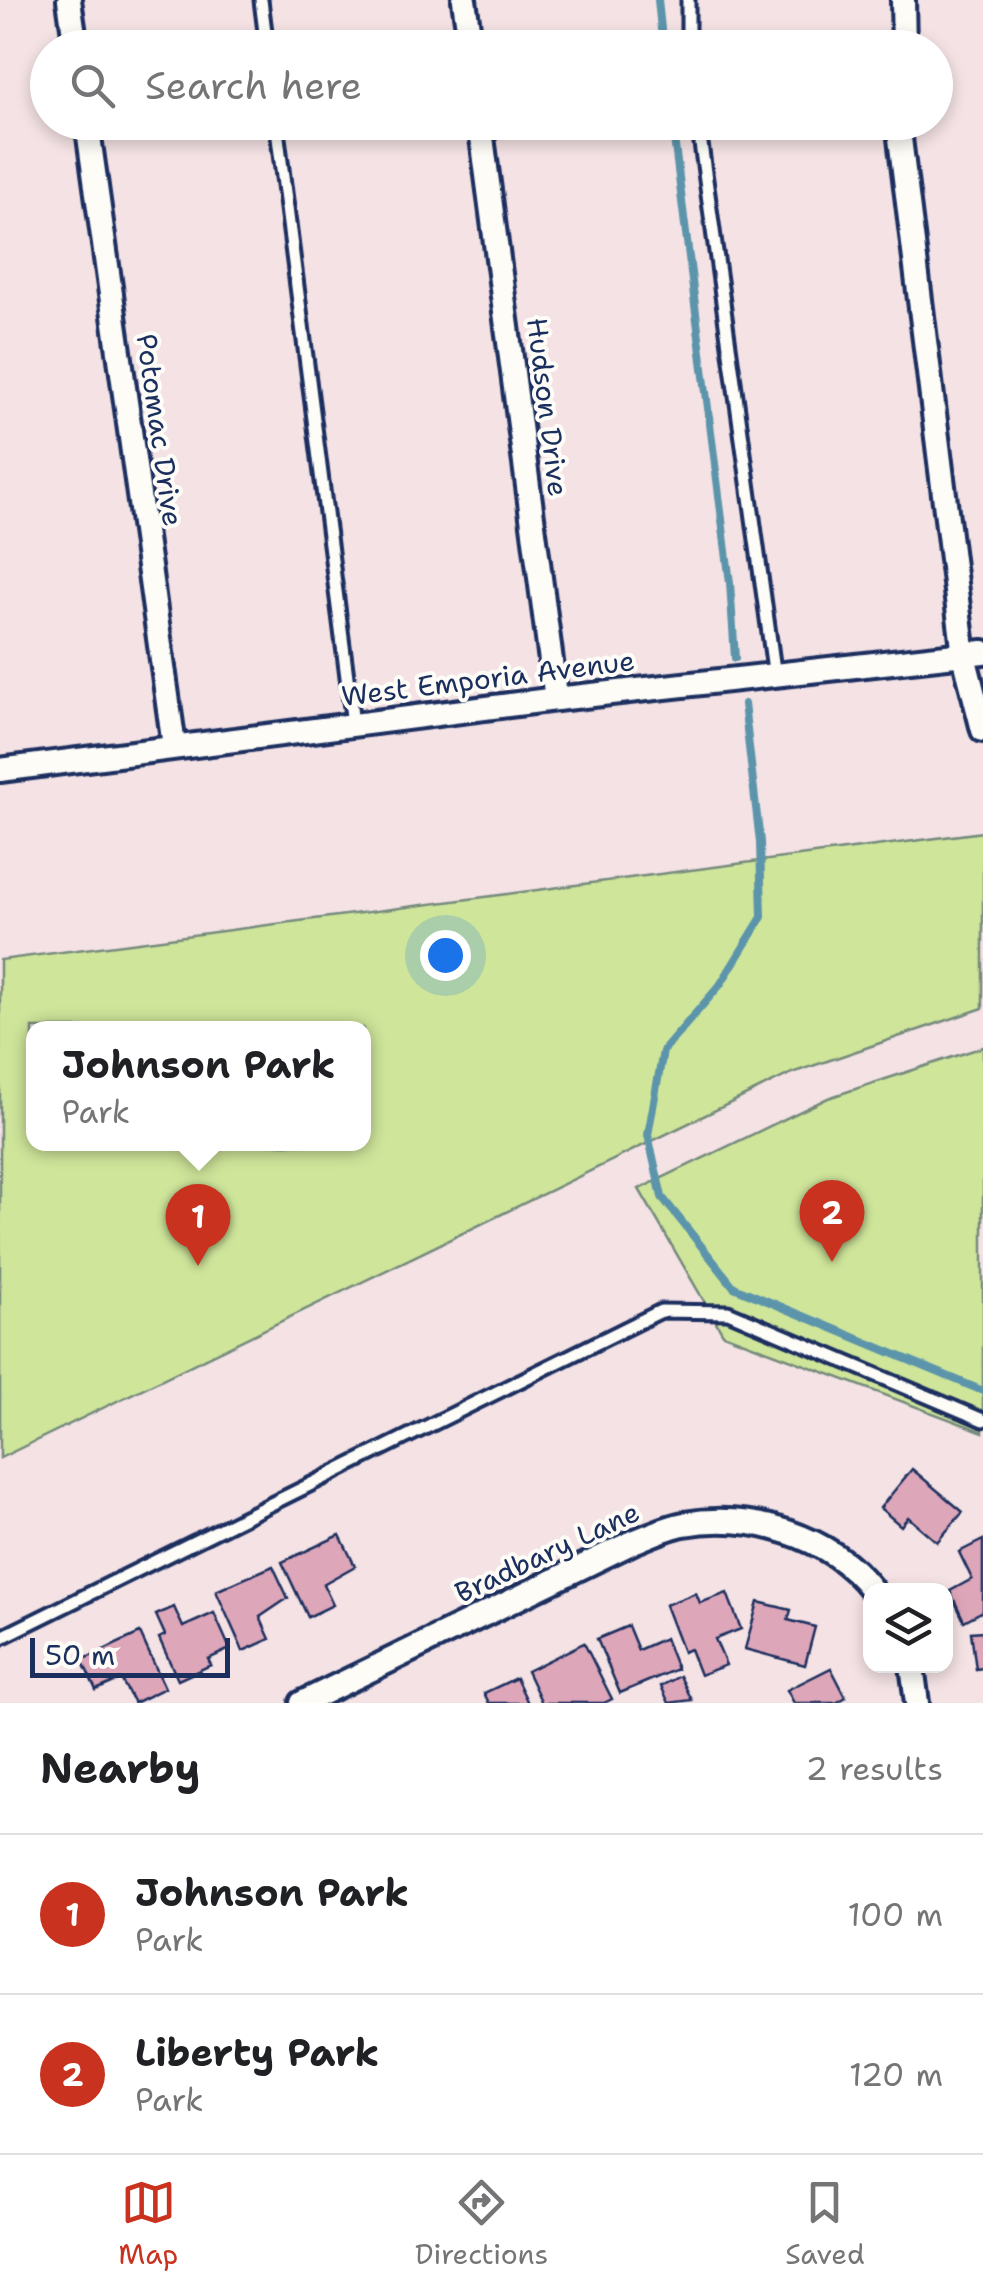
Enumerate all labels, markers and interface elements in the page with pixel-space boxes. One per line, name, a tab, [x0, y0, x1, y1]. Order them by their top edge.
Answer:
search box	[30, 30, 953, 140]
icon: search	[65, 58, 120, 113]
text: Search here	[145, 60, 362, 111]
street label: Hudson Drive	[518, 315, 578, 499]
street label: Potomac Drive	[128, 331, 192, 529]
street label: West Emporia Avenue	[339, 641, 637, 715]
your location	[420, 930, 471, 981]
popup	[26, 1021, 371, 1151]
text: Johnson Park	[61, 1039, 336, 1090]
text: Park	[61, 1090, 130, 1133]
pin: 2	[800, 1180, 864, 1262]
pin: 1	[166, 1184, 230, 1266]
street label: Bradbary Lane	[449, 1493, 645, 1611]
map controls	[863, 1583, 953, 1673]
button: layers	[863, 1583, 953, 1673]
scale bar	[30, 1633, 230, 1678]
text: 50 m	[45, 1636, 115, 1674]
text: Nearby	[40, 1740, 200, 1796]
text: 2 results	[806, 1747, 943, 1790]
text: Johnson Park	[135, 1867, 409, 1918]
text: 1	[65, 1893, 80, 1936]
text: 100 m	[847, 1893, 943, 1936]
text: Park	[135, 1918, 204, 1961]
text: Liberty Park	[135, 2027, 379, 2078]
text: 2	[61, 2053, 84, 2096]
text: 120 m	[849, 2053, 943, 2096]
text: Park	[135, 2078, 204, 2121]
tab: Map	[118, 2175, 178, 2273]
tab: Directions	[415, 2175, 548, 2273]
tab: Saved	[785, 2175, 865, 2273]

